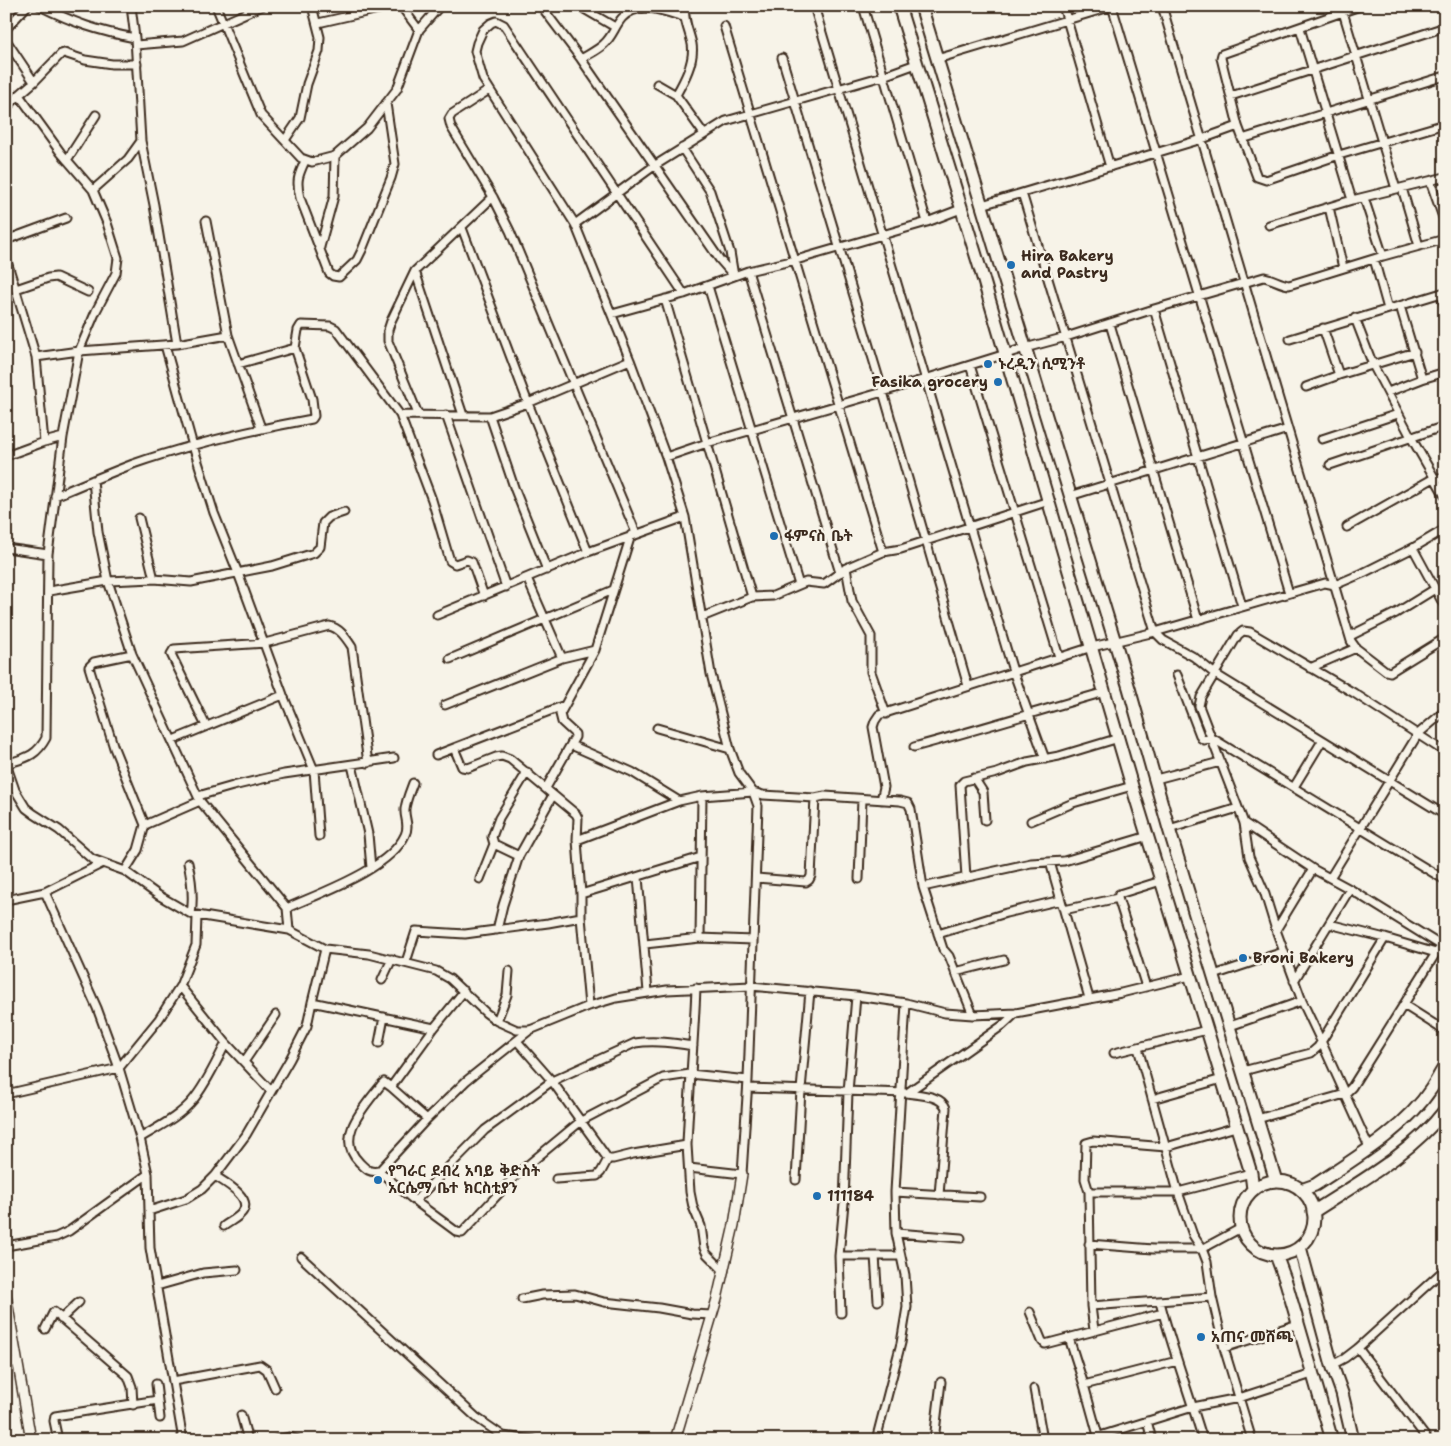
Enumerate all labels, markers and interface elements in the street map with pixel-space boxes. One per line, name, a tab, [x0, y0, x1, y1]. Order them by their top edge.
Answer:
place label: Hira Bakery and Pastry	[1021, 246, 1114, 283]
marker: Hira Bakery and Pastry	[1005, 259, 1017, 271]
place label: ኑረዲን ሲሚንቶ	[998, 354, 1086, 374]
marker: ኑረዲን ሲሚንቶ	[982, 358, 994, 370]
place label: Fasika grocery	[872, 372, 988, 392]
marker: Fasika grocery	[992, 376, 1004, 388]
place label: ፋምናስ ቤት	[784, 526, 854, 546]
marker: ፋምናስ ቤት	[768, 530, 780, 542]
place label: Broni Bakery	[1253, 948, 1354, 968]
marker: Broni Bakery	[1237, 952, 1249, 964]
place label: የግራር ደብረ አባይ ቅድስት አርሴማ ቤተ ክርስቲያን	[388, 1161, 541, 1198]
marker: የግራር ደብረ አባይ ቅድስት አርሴማ ቤተ ክርስቲያን	[372, 1174, 384, 1186]
place label: 111184	[827, 1186, 874, 1206]
marker: 111184	[811, 1190, 823, 1202]
place label: አጠና መሸጫ	[1211, 1327, 1293, 1347]
marker: አጠና መሸጫ	[1195, 1331, 1207, 1343]

